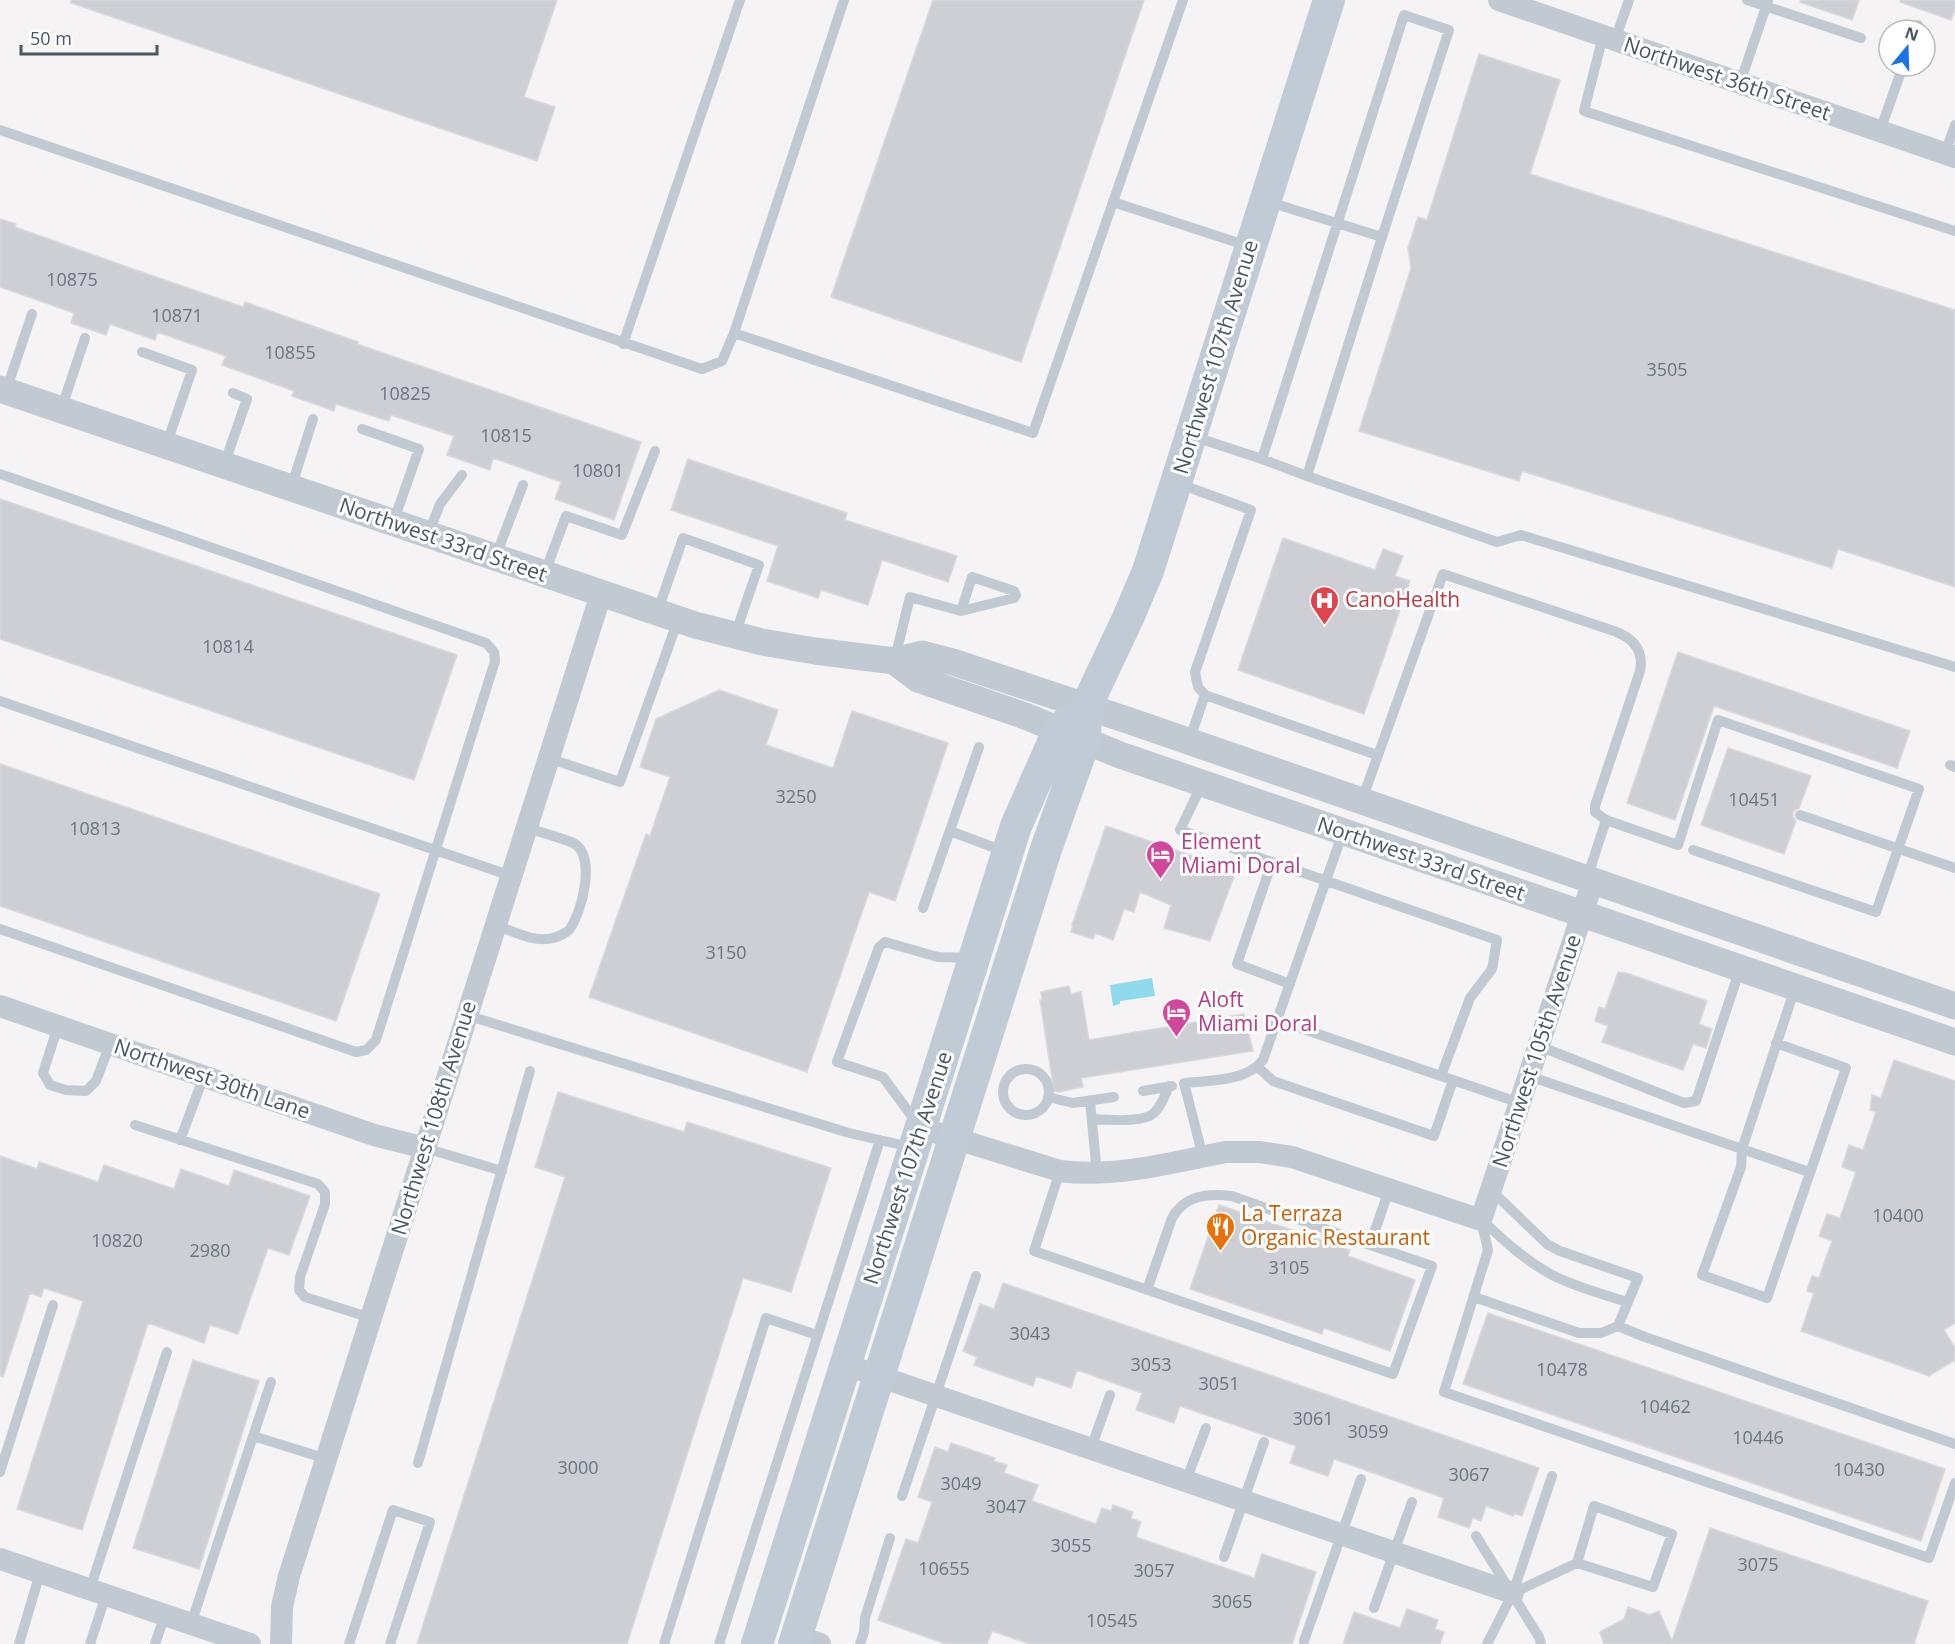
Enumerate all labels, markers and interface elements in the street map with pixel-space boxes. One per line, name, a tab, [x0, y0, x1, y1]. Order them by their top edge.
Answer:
scale bar	[21, 18, 158, 56]
north arrow	[1877, 18, 1937, 78]
text: N	[1902, 21, 1922, 46]
text: 50 m	[30, 26, 72, 50]
street label: Northwest 36th Street	[1620, 30, 1834, 127]
street label: Northwest 107th Avenue	[1166, 236, 1264, 477]
house number: 10875	[46, 267, 98, 291]
house number: 10871	[151, 303, 203, 327]
house number: 10855	[264, 340, 316, 364]
house number: 3505	[1646, 357, 1688, 381]
house number: 10825	[379, 381, 431, 405]
house number: 10815	[480, 423, 532, 447]
house number: 10801	[572, 458, 624, 482]
street label: Northwest 33rd Street	[336, 490, 551, 588]
hospital icon: CanoHealth	[1308, 584, 1340, 626]
place label: CanoHealth	[1345, 585, 1460, 613]
house number: 10814	[202, 634, 254, 658]
house number: 3250	[775, 784, 817, 808]
house number: 10451	[1728, 787, 1780, 811]
street label: Northwest 33rd Street	[1314, 809, 1529, 907]
house number: 10813	[69, 816, 121, 840]
place label: Element Miami Doral	[1181, 827, 1300, 879]
hotel icon: Element Miami Doral	[1144, 838, 1176, 880]
street label: Northwest 105th Avenue	[1485, 931, 1587, 1171]
house number: 3150	[705, 940, 747, 964]
place label: Aloft Miami Doral	[1198, 985, 1317, 1037]
hotel icon: Aloft Miami Doral	[1161, 996, 1193, 1038]
street label: Northwest 108th Avenue	[384, 997, 482, 1238]
street label: Northwest 30th Lane	[111, 1031, 314, 1125]
street label: Northwest 107th Avenue	[856, 1048, 958, 1288]
place label: La Terraza Organic Restaurant	[1241, 1199, 1430, 1251]
house number: 10400	[1872, 1203, 1924, 1227]
restaurant icon: La Terraza Organic Restaurant	[1204, 1210, 1236, 1252]
house number: 10820	[91, 1228, 143, 1252]
house number: 2980	[189, 1238, 231, 1262]
house number: 3105	[1268, 1255, 1310, 1279]
house number: 3043	[1009, 1321, 1051, 1345]
house number: 3053	[1130, 1352, 1172, 1376]
house number: 10478	[1536, 1357, 1588, 1381]
house number: 3051	[1198, 1371, 1240, 1395]
house number: 10462	[1639, 1394, 1691, 1418]
house number: 3061	[1292, 1406, 1334, 1430]
house number: 3059	[1347, 1419, 1389, 1443]
house number: 10446	[1732, 1425, 1784, 1449]
house number: 3000	[557, 1455, 599, 1479]
house number: 10430	[1833, 1457, 1885, 1481]
house number: 3067	[1448, 1462, 1490, 1486]
house number: 3049	[940, 1471, 982, 1495]
house number: 3047	[985, 1494, 1027, 1518]
house number: 3055	[1050, 1533, 1092, 1557]
house number: 3075	[1737, 1552, 1779, 1576]
house number: 10655	[918, 1556, 970, 1580]
house number: 3057	[1133, 1558, 1175, 1582]
house number: 3065	[1211, 1589, 1253, 1613]
house number: 10545	[1086, 1608, 1138, 1632]

